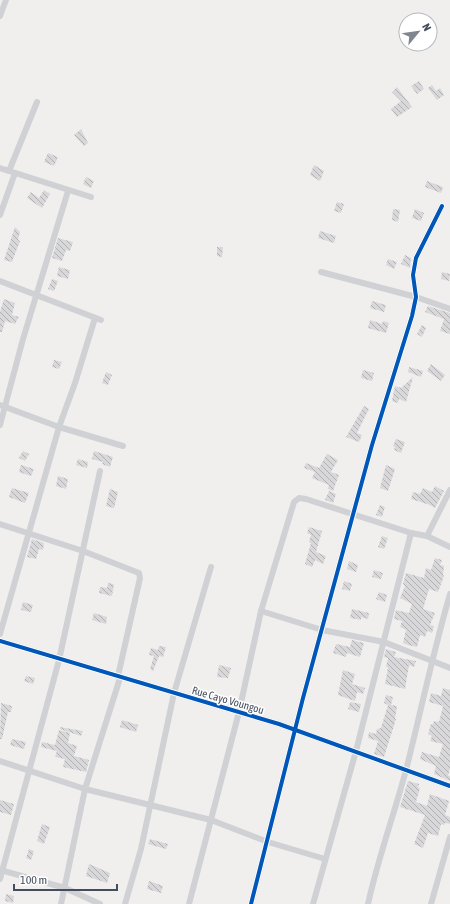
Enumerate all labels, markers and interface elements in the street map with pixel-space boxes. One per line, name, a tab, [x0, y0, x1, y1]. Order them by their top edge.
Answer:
north arrow	[398, 12, 438, 52]
text: N	[420, 21, 434, 33]
street label: Rue Cayo Voungou	[191, 684, 265, 716]
scale bar	[14, 866, 117, 892]
text: 100 m	[20, 873, 47, 887]

